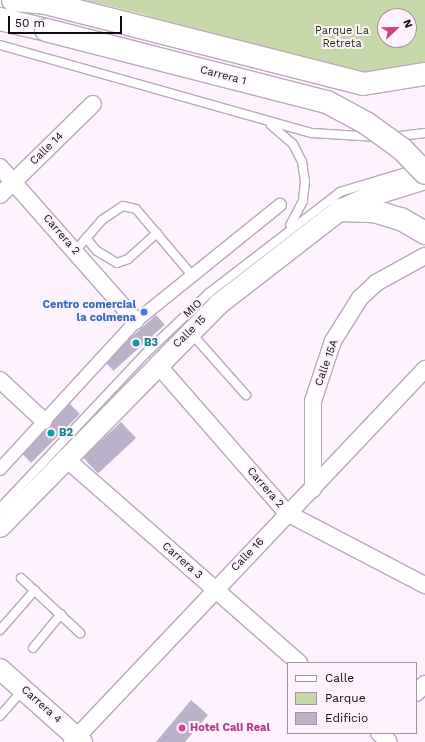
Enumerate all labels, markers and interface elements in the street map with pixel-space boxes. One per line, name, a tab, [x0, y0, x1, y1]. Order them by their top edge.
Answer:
scale bar	[10, 8, 124, 34]
north arrow	[377, 8, 417, 48]
text: 50 m	[15, 16, 45, 30]
text: N	[400, 17, 415, 30]
park label: Parque La Retreta	[315, 25, 369, 51]
street label: Carrera 1	[198, 63, 248, 89]
street label: Calle 14	[27, 130, 67, 168]
street label: Carrera 2	[40, 212, 82, 258]
street label: MIO	[181, 297, 205, 321]
place label: Centro comercial la colmena	[43, 299, 136, 325]
marker: Centro comercial la colmena	[139, 307, 149, 317]
street label: Calle 15	[171, 313, 209, 351]
place label: B3	[144, 336, 158, 350]
marker: B3	[131, 338, 141, 348]
street label: Calle 15A	[312, 338, 342, 388]
place label: B2	[59, 426, 73, 440]
marker: B2	[46, 428, 56, 438]
street label: Carrera 2	[244, 465, 286, 511]
street label: Calle 16	[229, 535, 267, 575]
street label: Carrera 3	[159, 540, 205, 582]
legend	[287, 662, 417, 734]
text: Calle	[325, 671, 354, 685]
street label: Carrera 4	[18, 683, 64, 727]
text: Parque	[325, 691, 366, 705]
text: Edificio	[325, 711, 368, 725]
place label: Hotel Cali Real	[190, 721, 270, 735]
marker: Hotel Cali Real	[177, 723, 187, 733]

